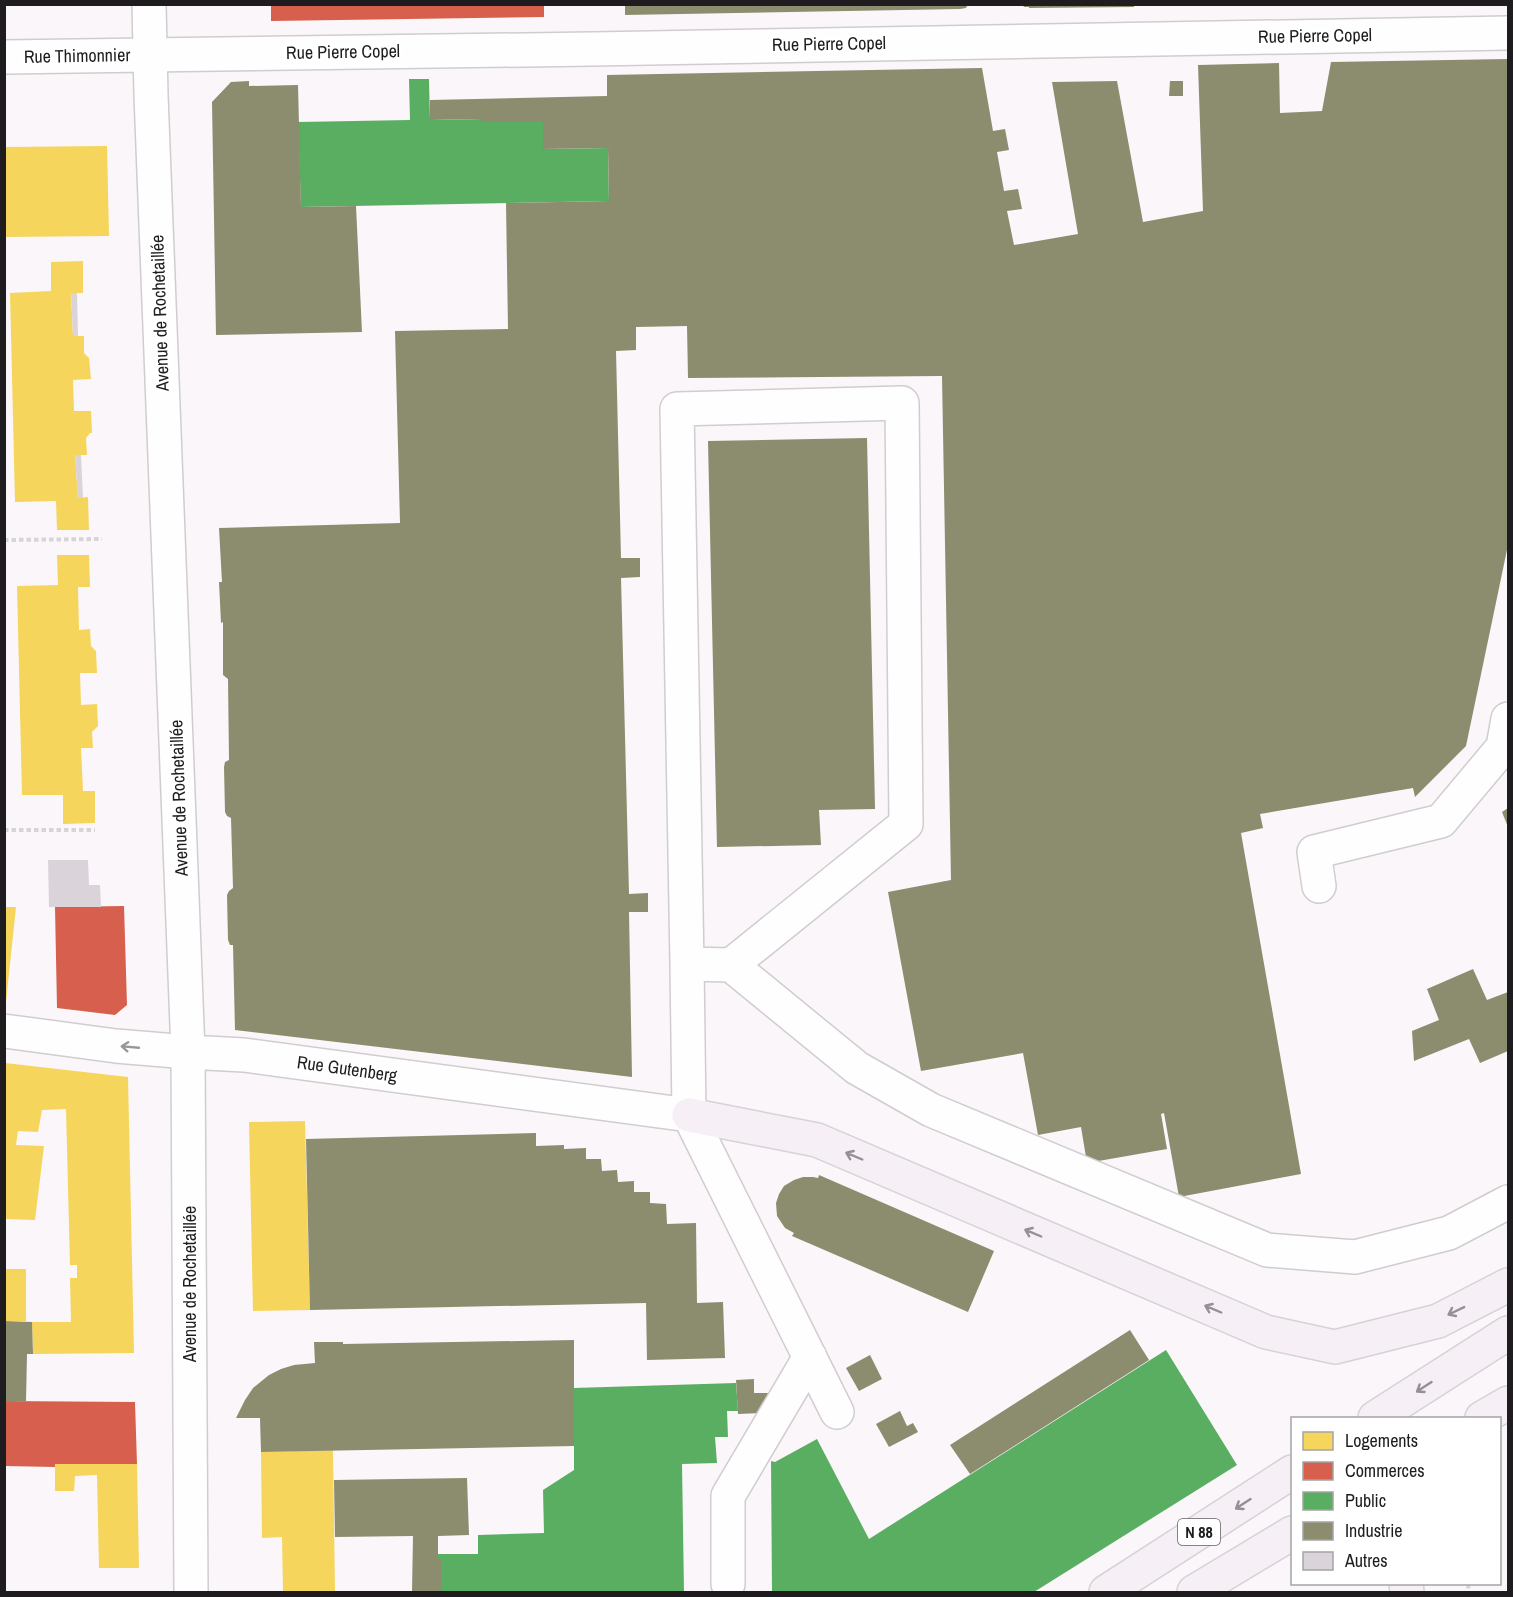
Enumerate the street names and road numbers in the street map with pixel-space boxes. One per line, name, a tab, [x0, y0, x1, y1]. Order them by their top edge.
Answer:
street label: Rue Pierre Copel	[1258, 22, 1372, 49]
street label: Rue Pierre Copel	[772, 30, 886, 57]
street label: Rue Pierre Copel	[286, 38, 400, 65]
street label: Rue Thimonnier	[24, 42, 130, 69]
street label: Avenue de Rochetaillée	[144, 234, 175, 393]
street label: Avenue de Rochetaillée	[163, 719, 194, 878]
street label: Rue Gutenberg	[295, 1049, 400, 1088]
street label: Avenue de Rochetaillée	[177, 1206, 202, 1363]
road number: N 88	[1178, 1519, 1220, 1545]

